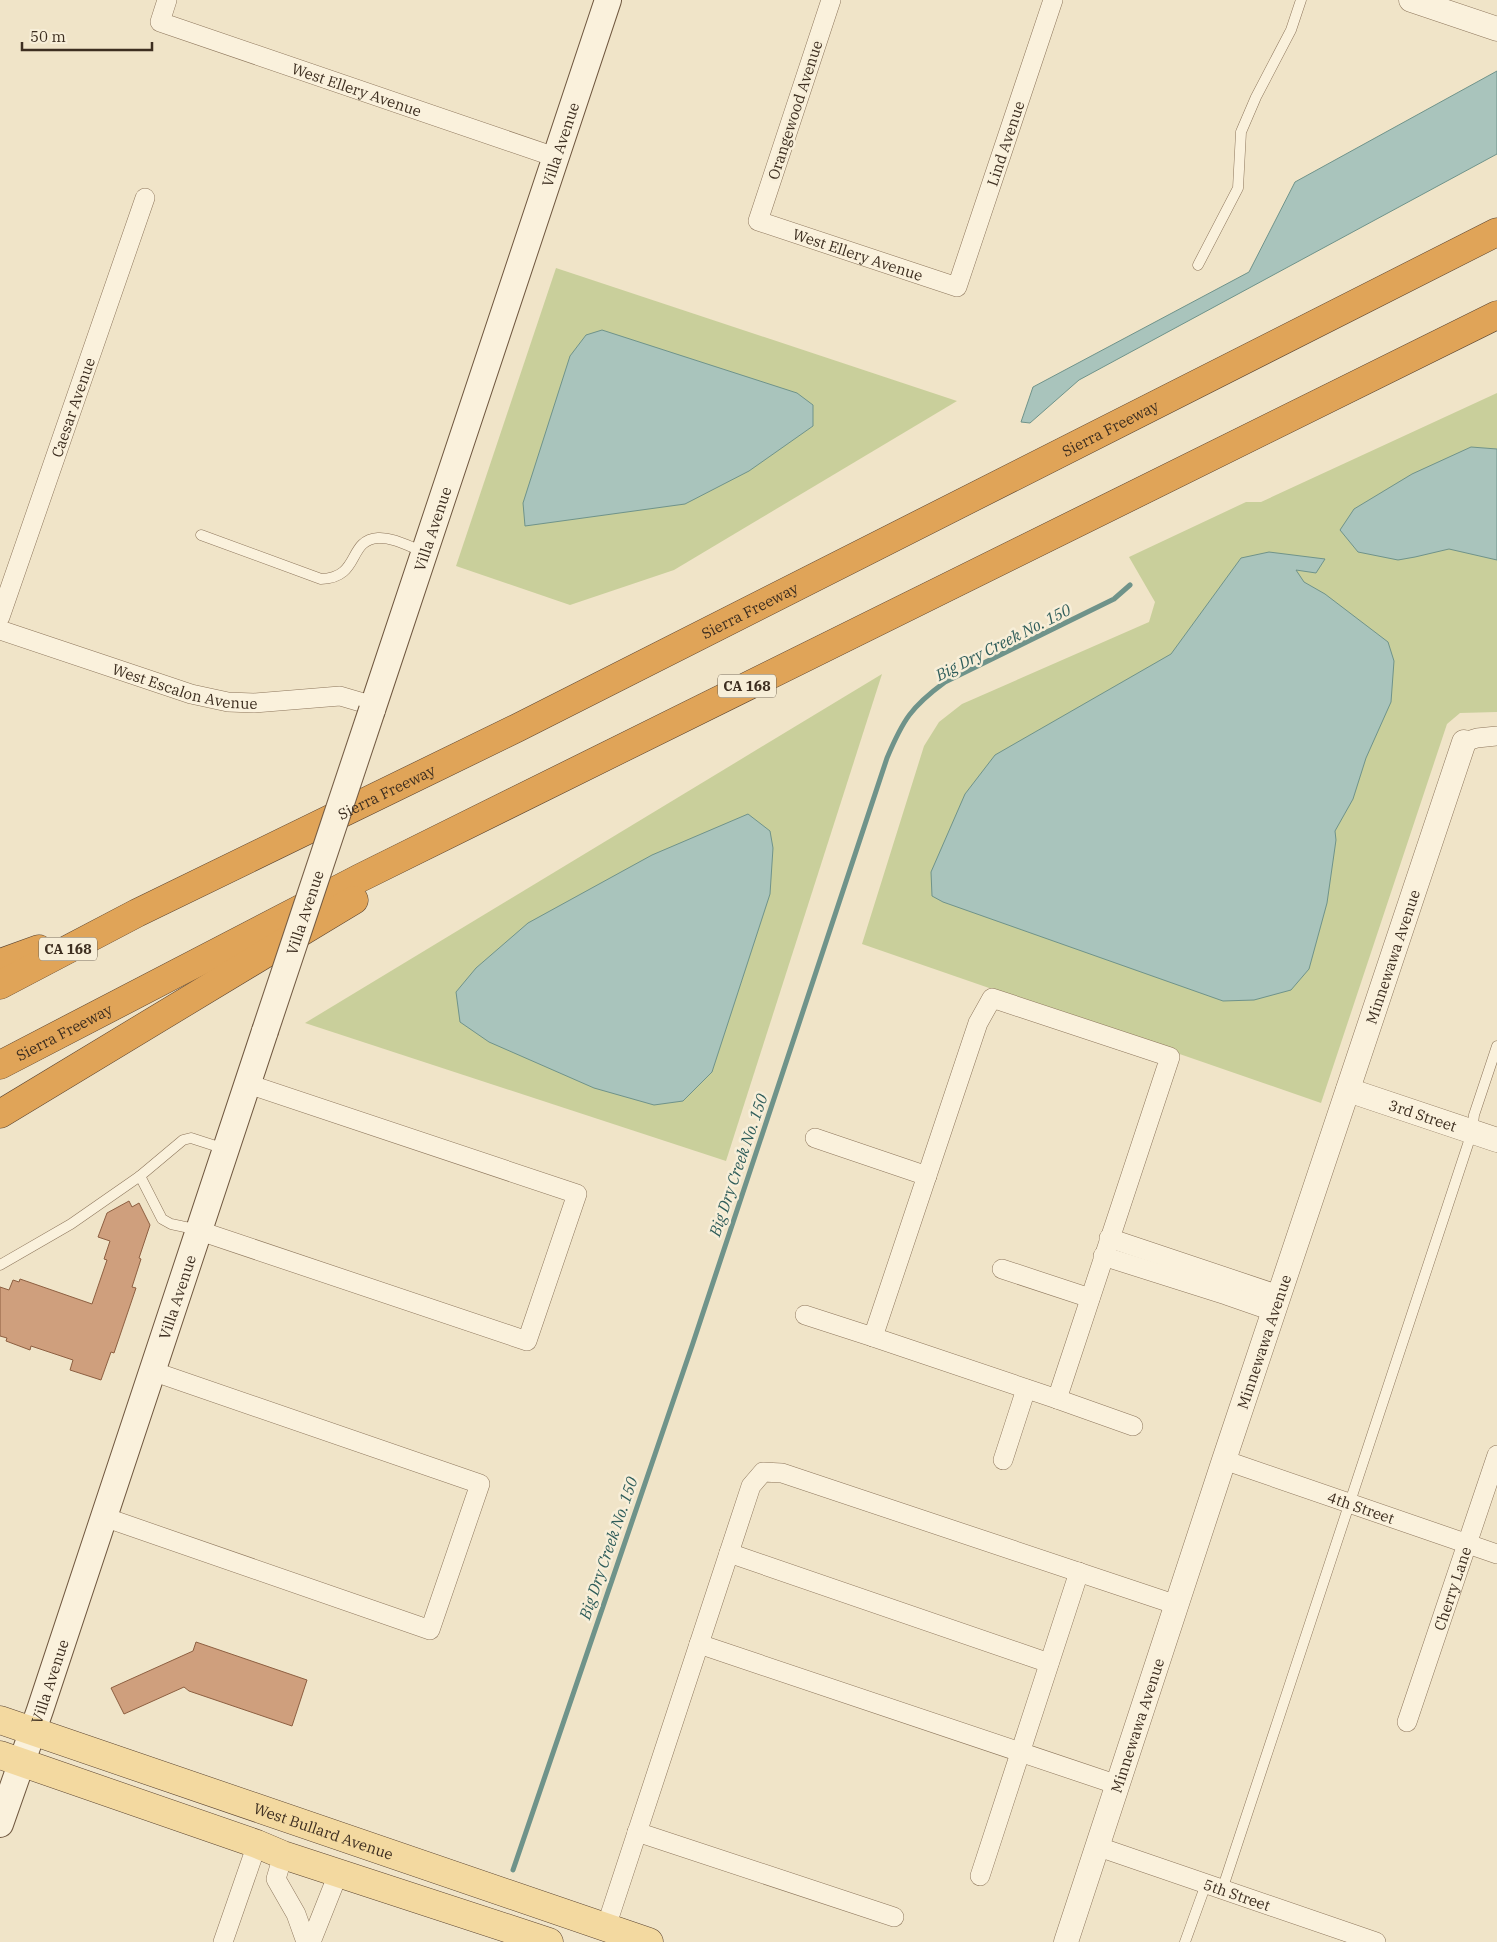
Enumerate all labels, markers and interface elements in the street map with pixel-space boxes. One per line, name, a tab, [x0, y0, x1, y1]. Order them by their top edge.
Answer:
scale bar	[22, 20, 152, 52]
text: 50 m	[30, 27, 66, 46]
street label: Orangewood Avenue	[764, 38, 826, 182]
street label: West Ellery Avenue	[289, 58, 424, 120]
street label: Lind Avenue	[982, 98, 1028, 188]
street label: Villa Avenue	[537, 100, 583, 189]
street label: West Ellery Avenue	[790, 224, 925, 285]
street label: Caesar Avenue	[47, 355, 99, 460]
street label: Sierra Freeway	[1058, 395, 1162, 460]
street label: Villa Avenue	[409, 484, 455, 573]
street label: Sierra Freeway	[698, 578, 801, 643]
water label: Big Dry Creek No. 150	[931, 599, 1074, 685]
street label: West Escalon Avenue	[110, 659, 258, 713]
road number: CA 168	[718, 674, 776, 698]
street label: Sierra Freeway	[334, 760, 438, 823]
street label: Villa Avenue	[282, 868, 327, 957]
street label: Minnewawa Avenue	[1361, 887, 1424, 1026]
road number: CA 168	[39, 938, 97, 961]
street label: Sierra Freeway	[12, 999, 115, 1065]
water label: Big Dry Creek No. 150	[704, 1091, 772, 1240]
street label: 3rd Street	[1386, 1095, 1459, 1135]
street label: Villa Avenue	[154, 1252, 200, 1342]
street label: Minnewawa Avenue	[1232, 1272, 1295, 1411]
water label: Big Dry Creek No. 150	[574, 1474, 642, 1623]
street label: 4th Street	[1325, 1487, 1397, 1527]
street label: Cherry Lane	[1429, 1544, 1475, 1633]
street label: Villa Avenue	[26, 1637, 72, 1726]
street label: Minnewawa Avenue	[1106, 1656, 1168, 1795]
street label: West Bullard Avenue	[251, 1798, 396, 1863]
street label: 5th Street	[1201, 1874, 1273, 1915]

